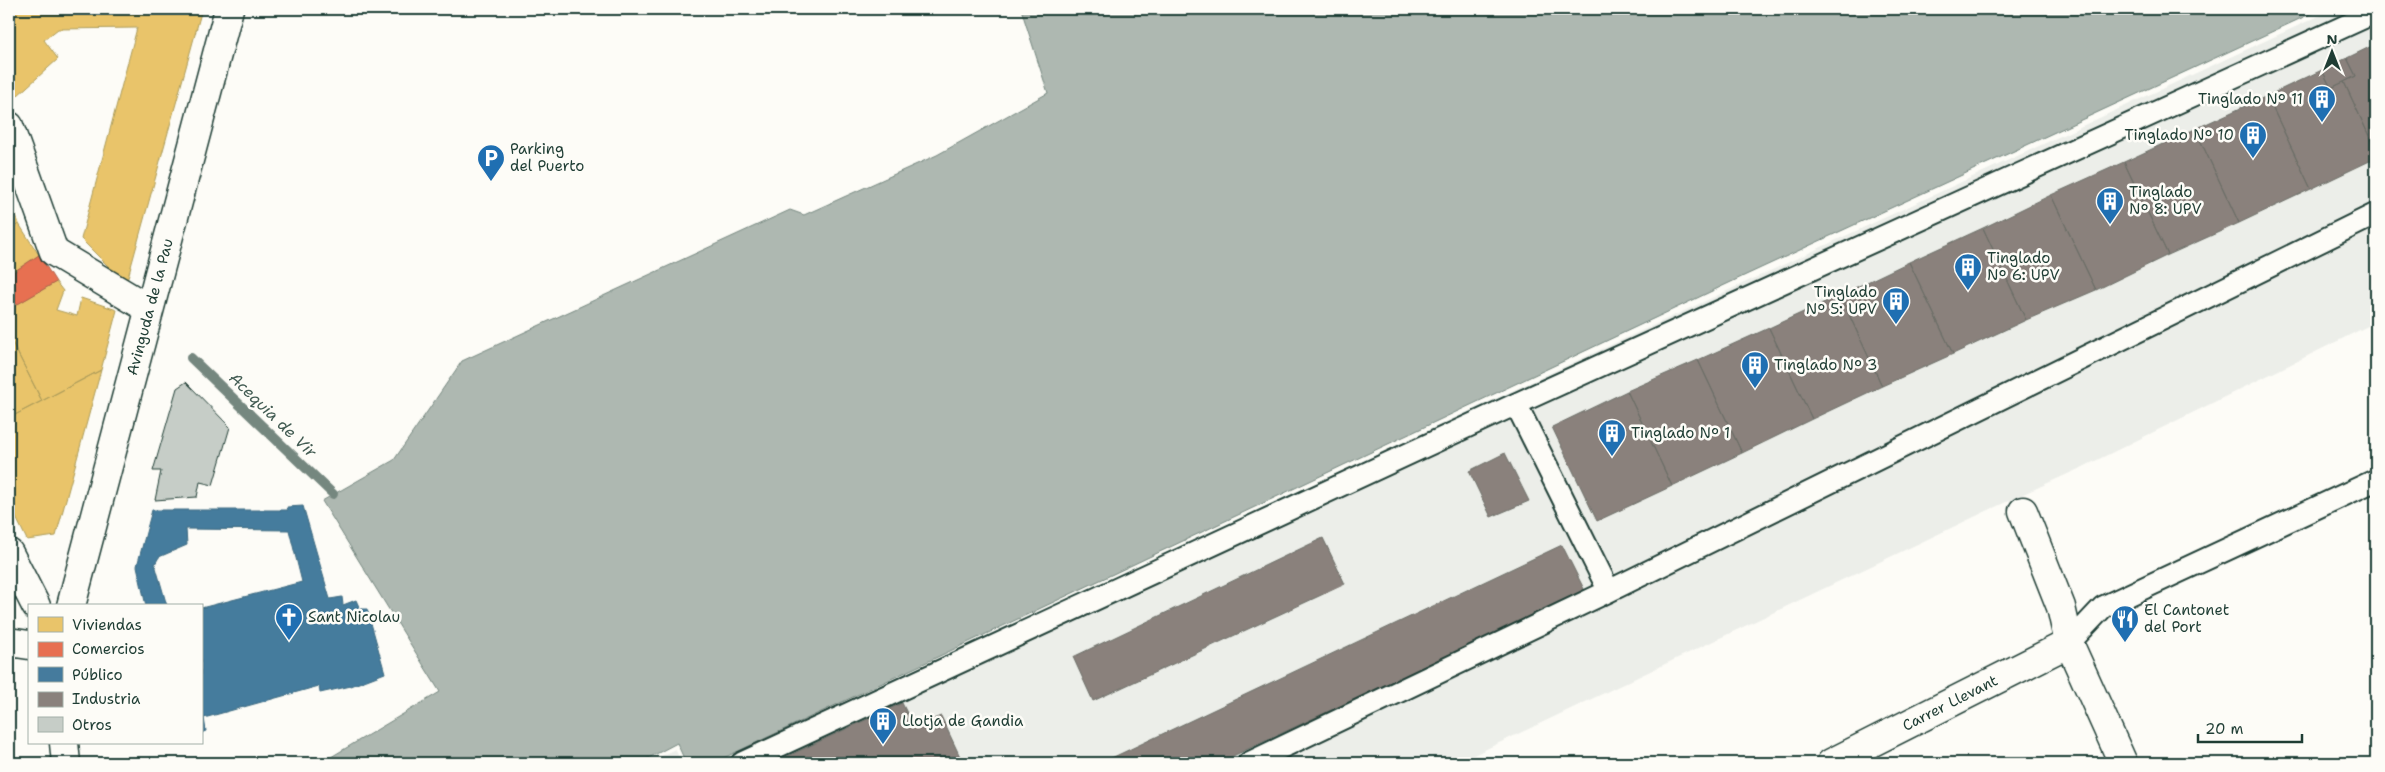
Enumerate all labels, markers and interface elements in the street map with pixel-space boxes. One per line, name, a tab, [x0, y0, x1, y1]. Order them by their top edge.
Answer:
north arrow	[2308, 28, 2358, 78]
text: N	[2326, 30, 2338, 48]
building icon: Tinglado Nº 11	[2307, 84, 2337, 123]
place label: Tinglado Nº 11	[2198, 89, 2303, 109]
building icon: Tinglado Nº 10	[2238, 120, 2268, 159]
place label: Tinglado Nº 10	[2125, 125, 2234, 145]
place label: Parking del Puerto	[510, 139, 584, 176]
parking icon: Parking del Puerto	[476, 143, 506, 182]
place label: Tinglado Nº 8: UPV	[2129, 182, 2202, 219]
building icon: Tinglado Nº 8: UPV	[2095, 186, 2125, 225]
street label: Avinguda de la Pau	[122, 236, 178, 378]
place label: Tinglado Nº 6: UPV	[1987, 248, 2060, 285]
building icon: Tinglado Nº 6: UPV	[1953, 252, 1983, 291]
place label: Tinglado Nº 5: UPV	[1806, 282, 1877, 319]
building icon: Tinglado Nº 5: UPV	[1881, 286, 1911, 325]
building icon: Tinglado Nº 3	[1740, 350, 1770, 389]
place label: Tinglado Nº 3	[1774, 355, 1878, 375]
water label: Acequia de Vir	[225, 368, 322, 462]
building icon: Tinglado Nº 1	[1597, 418, 1627, 457]
place label: Tinglado Nº 1	[1631, 423, 1730, 443]
place label: El Cantonet del Port	[2144, 600, 2229, 637]
church icon: Sant Nicolau	[274, 602, 304, 641]
legend	[28, 604, 202, 744]
restaurant icon: El Cantonet del Port	[2110, 604, 2140, 643]
place label: Sant Nicolau	[308, 607, 400, 627]
text: Viviendas	[72, 615, 142, 635]
text: Comercios	[72, 639, 145, 659]
text: Público	[72, 665, 123, 685]
street label: Carrer Llevant	[1899, 670, 2001, 736]
text: Industria	[72, 689, 141, 709]
building icon: Llotja de Gandia	[868, 706, 898, 745]
place label: Llotja de Gandia	[902, 711, 1024, 731]
scale bar	[2198, 712, 2301, 744]
text: Otros	[72, 715, 112, 735]
text: 20 m	[2205, 719, 2244, 739]

